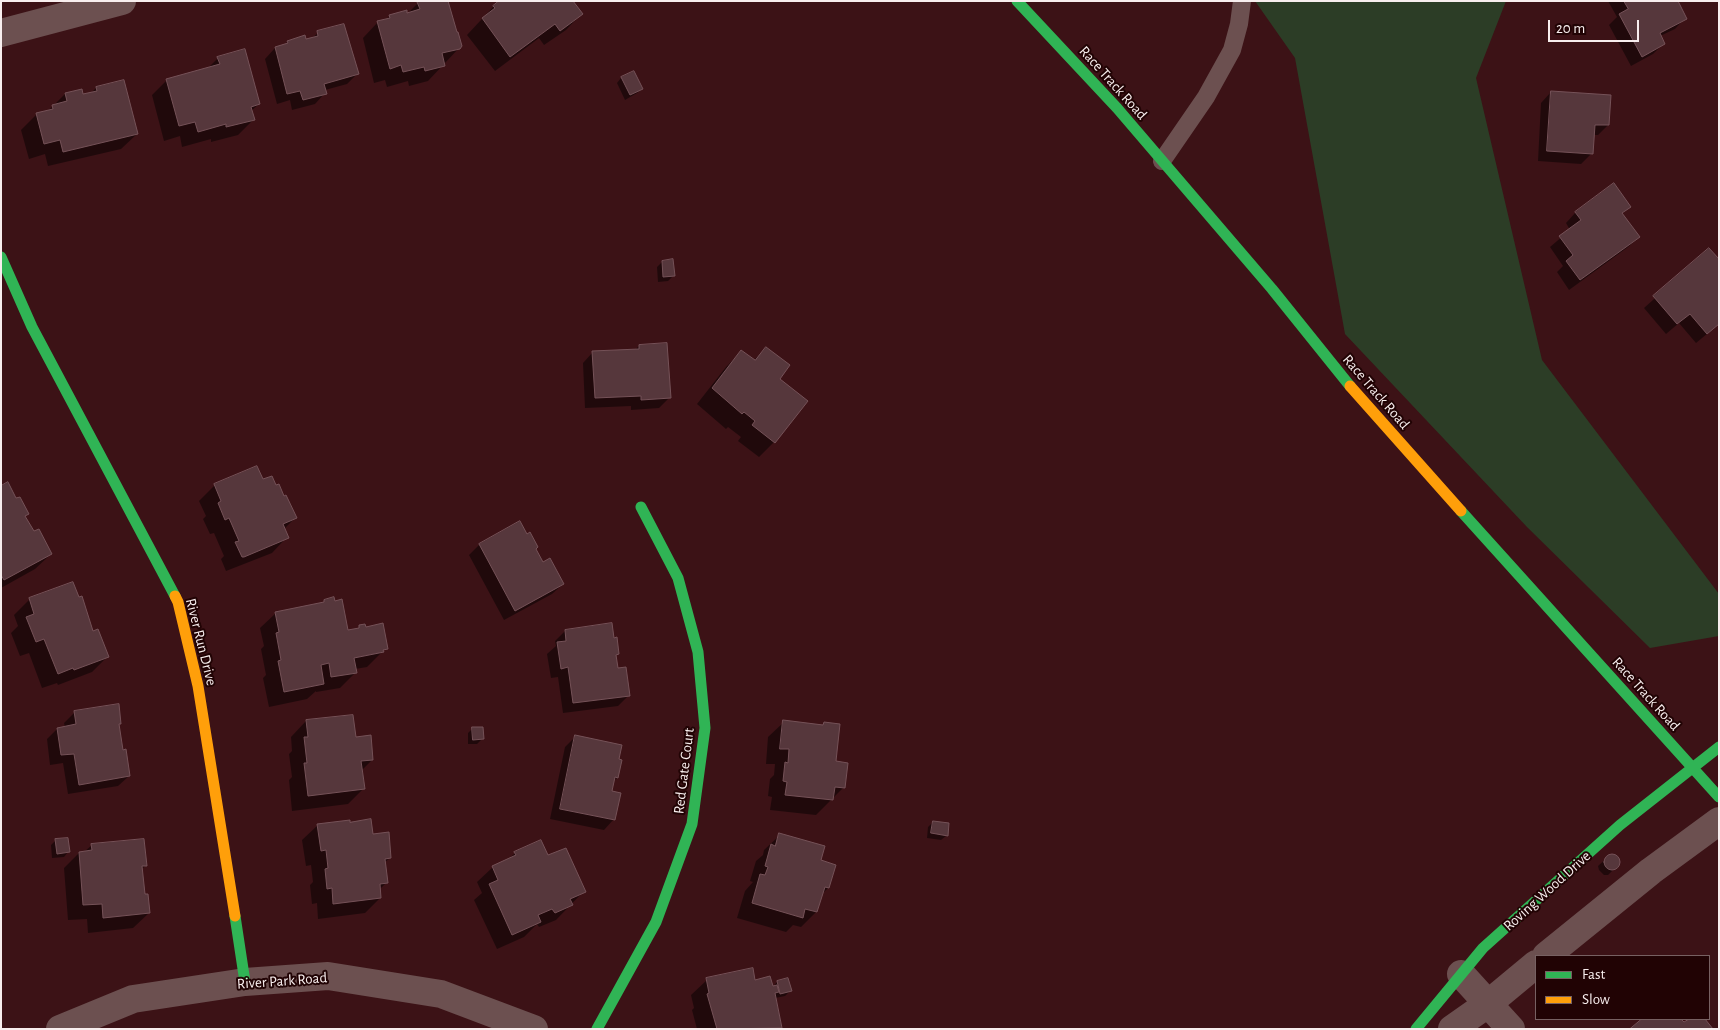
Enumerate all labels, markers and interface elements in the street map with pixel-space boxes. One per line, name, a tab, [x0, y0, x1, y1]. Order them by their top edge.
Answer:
scale bar	[1550, 10, 1641, 42]
text: 20 m	[1556, 21, 1585, 36]
street label: Race Track Road	[1075, 42, 1151, 124]
street label: Race Track Road	[1339, 351, 1413, 433]
street label: River Run Drive	[181, 597, 221, 687]
street label: Race Track Road	[1608, 653, 1684, 735]
street label: Red Gate Court	[670, 727, 698, 815]
street label: Roving Wood Drive	[1500, 847, 1594, 935]
legend	[1535, 955, 1710, 1020]
text: Fast	[1582, 967, 1605, 982]
street label: River Park Road	[236, 969, 328, 993]
text: Slow	[1582, 992, 1610, 1007]

